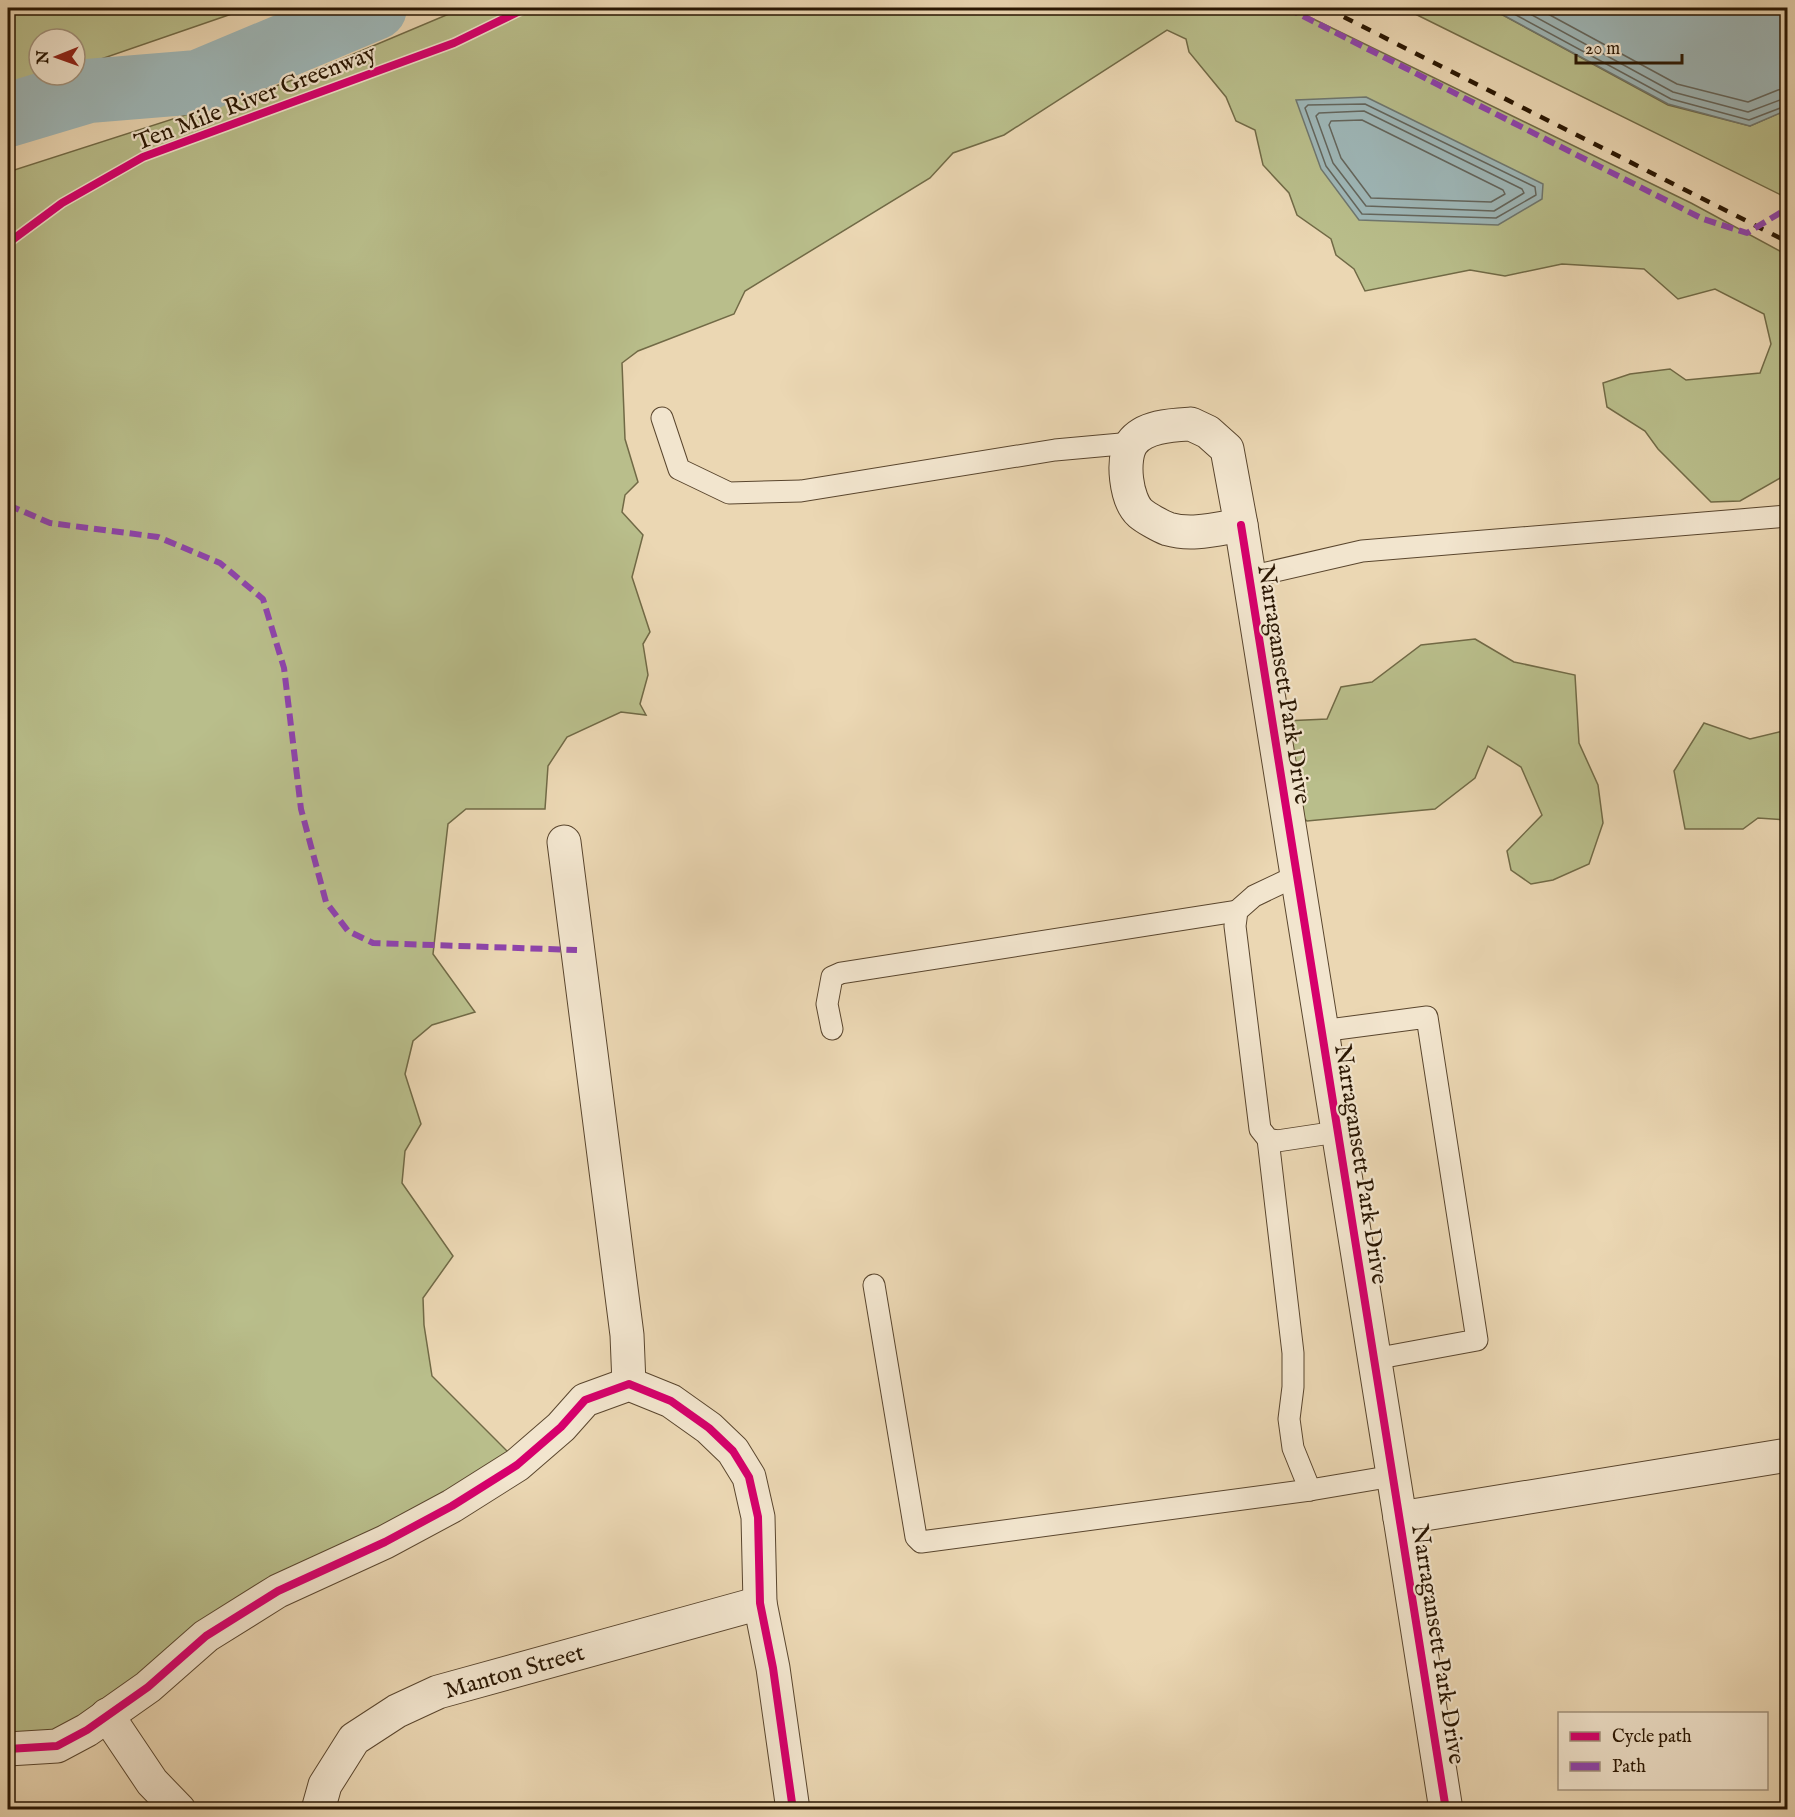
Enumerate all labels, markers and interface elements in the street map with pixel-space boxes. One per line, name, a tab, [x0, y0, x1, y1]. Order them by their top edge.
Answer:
north arrow	[27, 27, 87, 87]
scale bar	[1576, 27, 1682, 65]
street label: Ten Mile River Greenway	[130, 38, 381, 159]
text: 20 m	[1585, 38, 1620, 61]
text: N	[34, 50, 54, 65]
street label: Narragansett Park Drive	[1249, 562, 1318, 806]
street label: Narragansett Park Drive	[1326, 1042, 1395, 1286]
street label: Narragansett Park Drive	[1403, 1522, 1472, 1766]
street label: Manton Street	[441, 1638, 588, 1707]
legend	[1558, 1712, 1768, 1790]
text: Cycle path	[1612, 1726, 1692, 1749]
text: Path	[1612, 1756, 1646, 1779]

